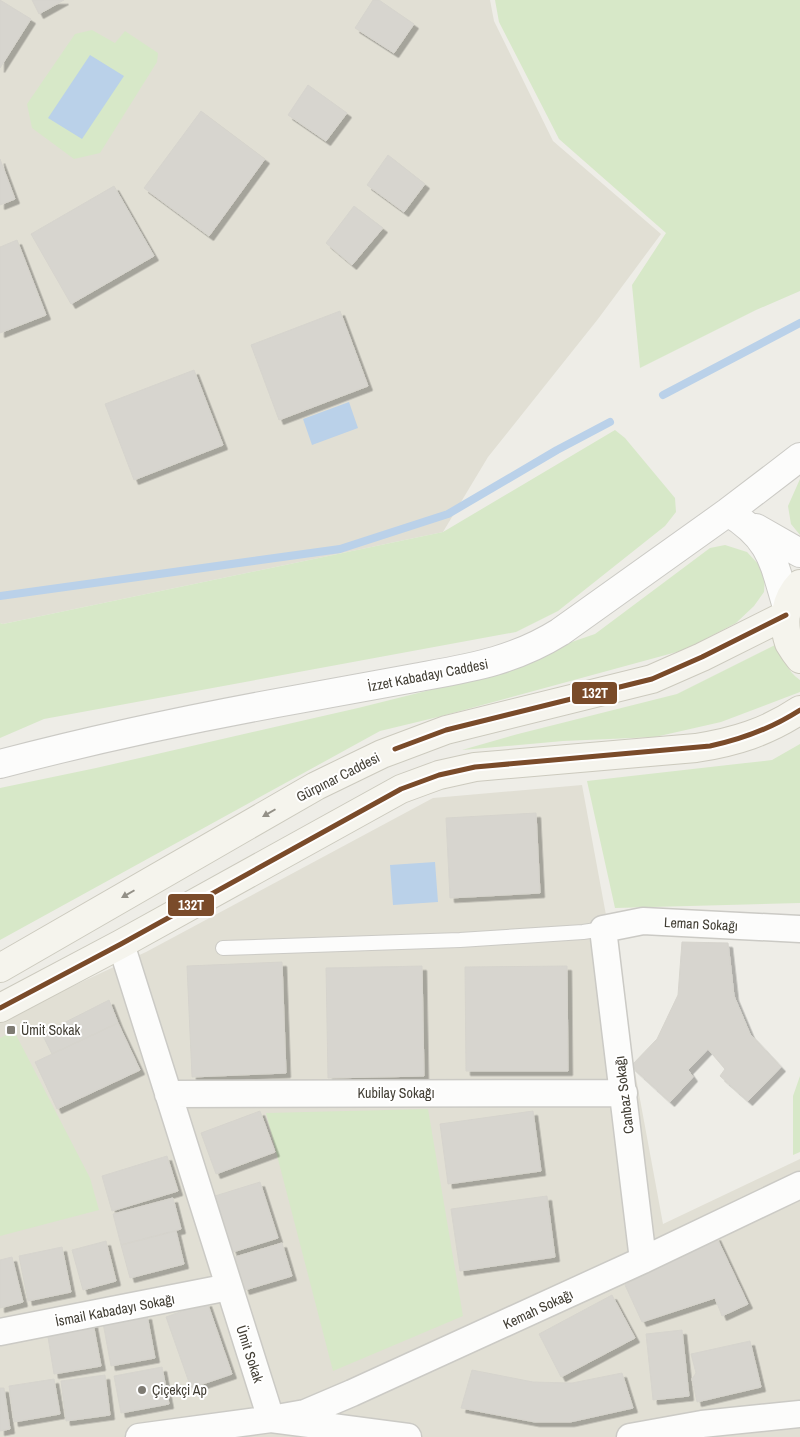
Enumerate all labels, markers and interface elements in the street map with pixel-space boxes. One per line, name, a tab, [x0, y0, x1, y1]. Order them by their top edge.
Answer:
street label: İzzet Kabadayı Caddesi	[366, 655, 490, 695]
line badge: 132T	[571, 681, 618, 705]
text: 132T	[582, 684, 608, 702]
street label: Gürpınar Caddesi	[293, 748, 383, 806]
one-way arrow	[262, 809, 277, 817]
one-way arrow	[121, 890, 136, 898]
line badge: 132T	[167, 893, 215, 917]
text: 132T	[178, 896, 204, 914]
street label: Leman Sokağı	[664, 913, 738, 935]
place label: Ümit Sokak	[21, 1021, 81, 1039]
marker: Ümit Sokak	[5, 1024, 17, 1036]
street label: Canbaz Sokağı	[610, 1055, 638, 1135]
street label: Kubilay Sokağı	[357, 1084, 435, 1102]
street label: Kemah Sokağı	[500, 1285, 576, 1333]
street label: İsmail Kabadayı Sokağı	[54, 1290, 176, 1330]
street label: Ümit Sokak	[232, 1323, 268, 1385]
place label: Çiçekçi Ap	[152, 1381, 207, 1399]
marker: Çiçekçi Ap	[136, 1384, 148, 1396]

